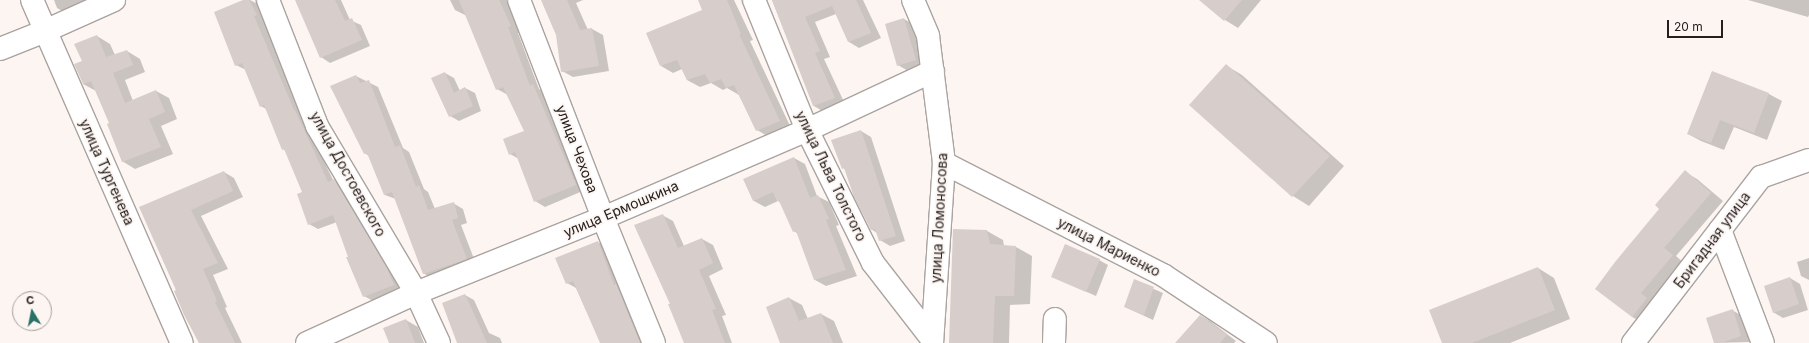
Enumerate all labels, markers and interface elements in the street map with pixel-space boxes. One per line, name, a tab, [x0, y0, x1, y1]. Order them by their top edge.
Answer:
scale bar	[1669, 12, 1725, 38]
text: 20 m	[1674, 19, 1703, 34]
street label: улица Чехова	[553, 103, 601, 195]
street label: улица Льва Толстого	[792, 108, 870, 244]
street label: улица Достоевского	[307, 109, 389, 239]
street label: улица Тургенева	[76, 116, 138, 228]
street label: улица Ломоносова	[927, 152, 951, 284]
street label: улица Ермошкина	[561, 177, 681, 241]
street label: Бригадная улица	[1670, 189, 1754, 291]
street label: улица Мариенко	[1055, 214, 1163, 280]
north arrow	[12, 291, 52, 331]
text: С	[25, 293, 35, 308]

